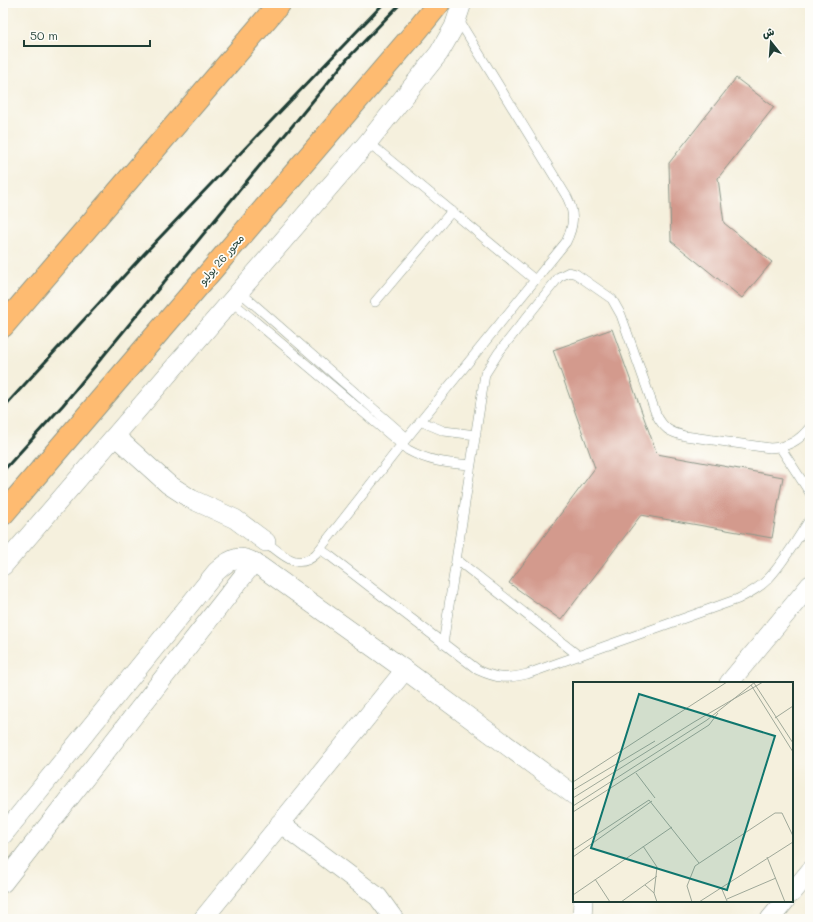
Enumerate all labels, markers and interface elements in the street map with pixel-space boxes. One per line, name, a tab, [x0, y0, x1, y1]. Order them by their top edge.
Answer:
scale bar	[24, 22, 150, 48]
north arrow	[751, 22, 791, 62]
text: ش	[760, 23, 776, 41]
text: 50 m	[30, 27, 58, 43]
street label: محور 26 يوليو	[194, 231, 248, 289]
inset map	[573, 682, 793, 902]

